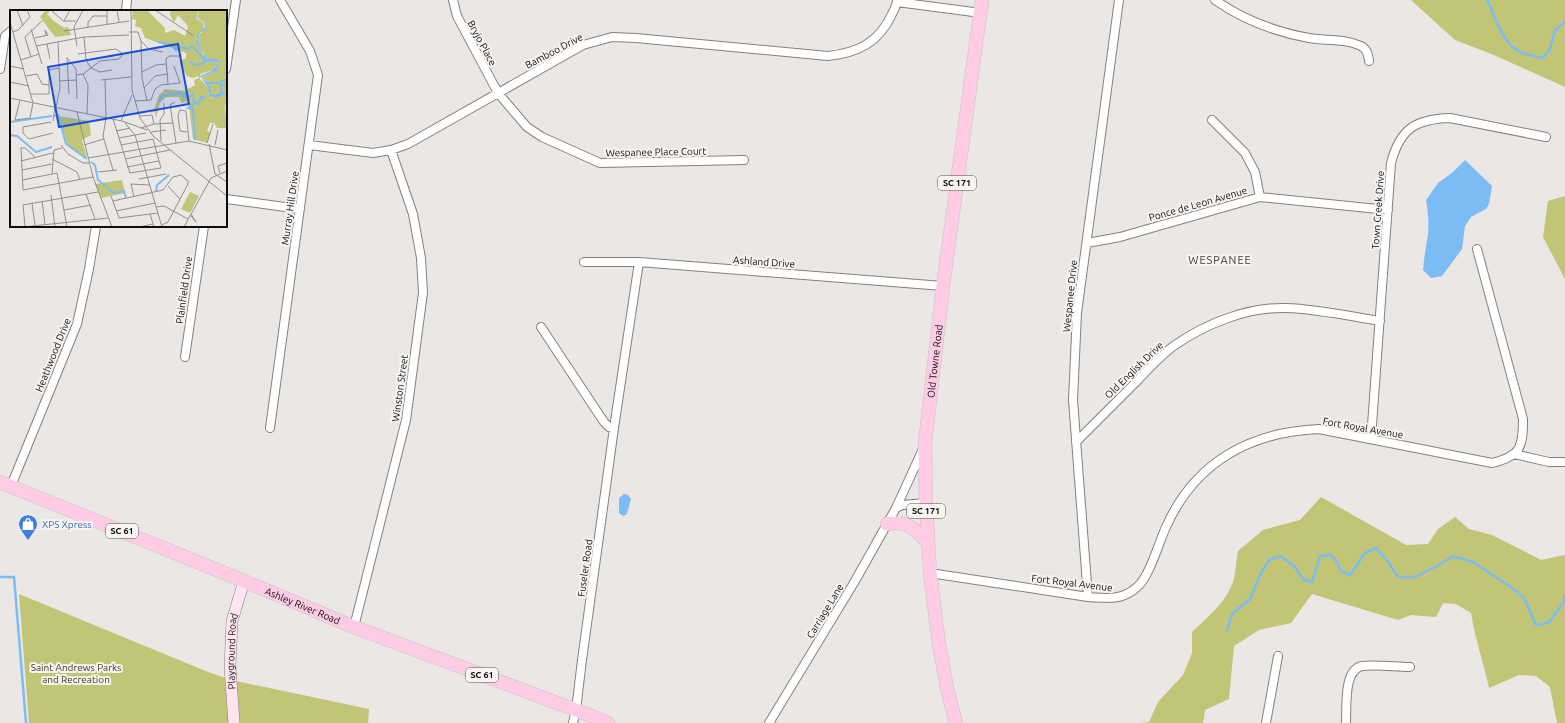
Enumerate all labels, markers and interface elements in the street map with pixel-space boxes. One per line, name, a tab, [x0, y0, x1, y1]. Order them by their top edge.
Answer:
inset map	[10, 10, 227, 227]
street label: Bryjo Place	[465, 18, 499, 68]
street label: Bamboo Drive	[523, 31, 585, 71]
street label: Wespanee Place Court	[606, 146, 706, 158]
street label: Murray Hill Drive	[279, 170, 301, 246]
street label: Town Creek Drive	[1370, 170, 1386, 250]
road number: SC 171	[938, 176, 976, 190]
street label: Ponce de Leon Avenue	[1148, 185, 1248, 223]
street label: Ashland Drive	[733, 254, 795, 270]
district label: WESPANEE	[1188, 254, 1252, 266]
street label: Plainfield Drive	[174, 256, 194, 324]
street label: Wespanee Drive	[1061, 259, 1079, 333]
street label: Heathwood Drive	[33, 317, 73, 393]
street label: Old Towne Road	[925, 324, 944, 398]
street label: Old English Drive	[1103, 339, 1165, 401]
street label: Winston Street	[390, 354, 410, 422]
street label: Fort Royal Avenue	[1322, 415, 1404, 441]
road number: SC 171	[907, 504, 945, 518]
shop icon: XPS Xpress	[17, 513, 39, 541]
place label: XPS Xpress	[42, 519, 92, 530]
road number: SC 61	[106, 524, 138, 538]
street label: Fuseler Road	[576, 538, 594, 597]
street label: Fort Royal Avenue	[1031, 573, 1113, 593]
street label: Carriage Lane	[804, 582, 846, 640]
street label: Ashley River Road	[264, 585, 342, 626]
street label: Playground Road	[224, 611, 240, 690]
park label: Saint Andrews Parks and Recreation	[31, 662, 121, 685]
road number: SC 61	[466, 668, 498, 682]

